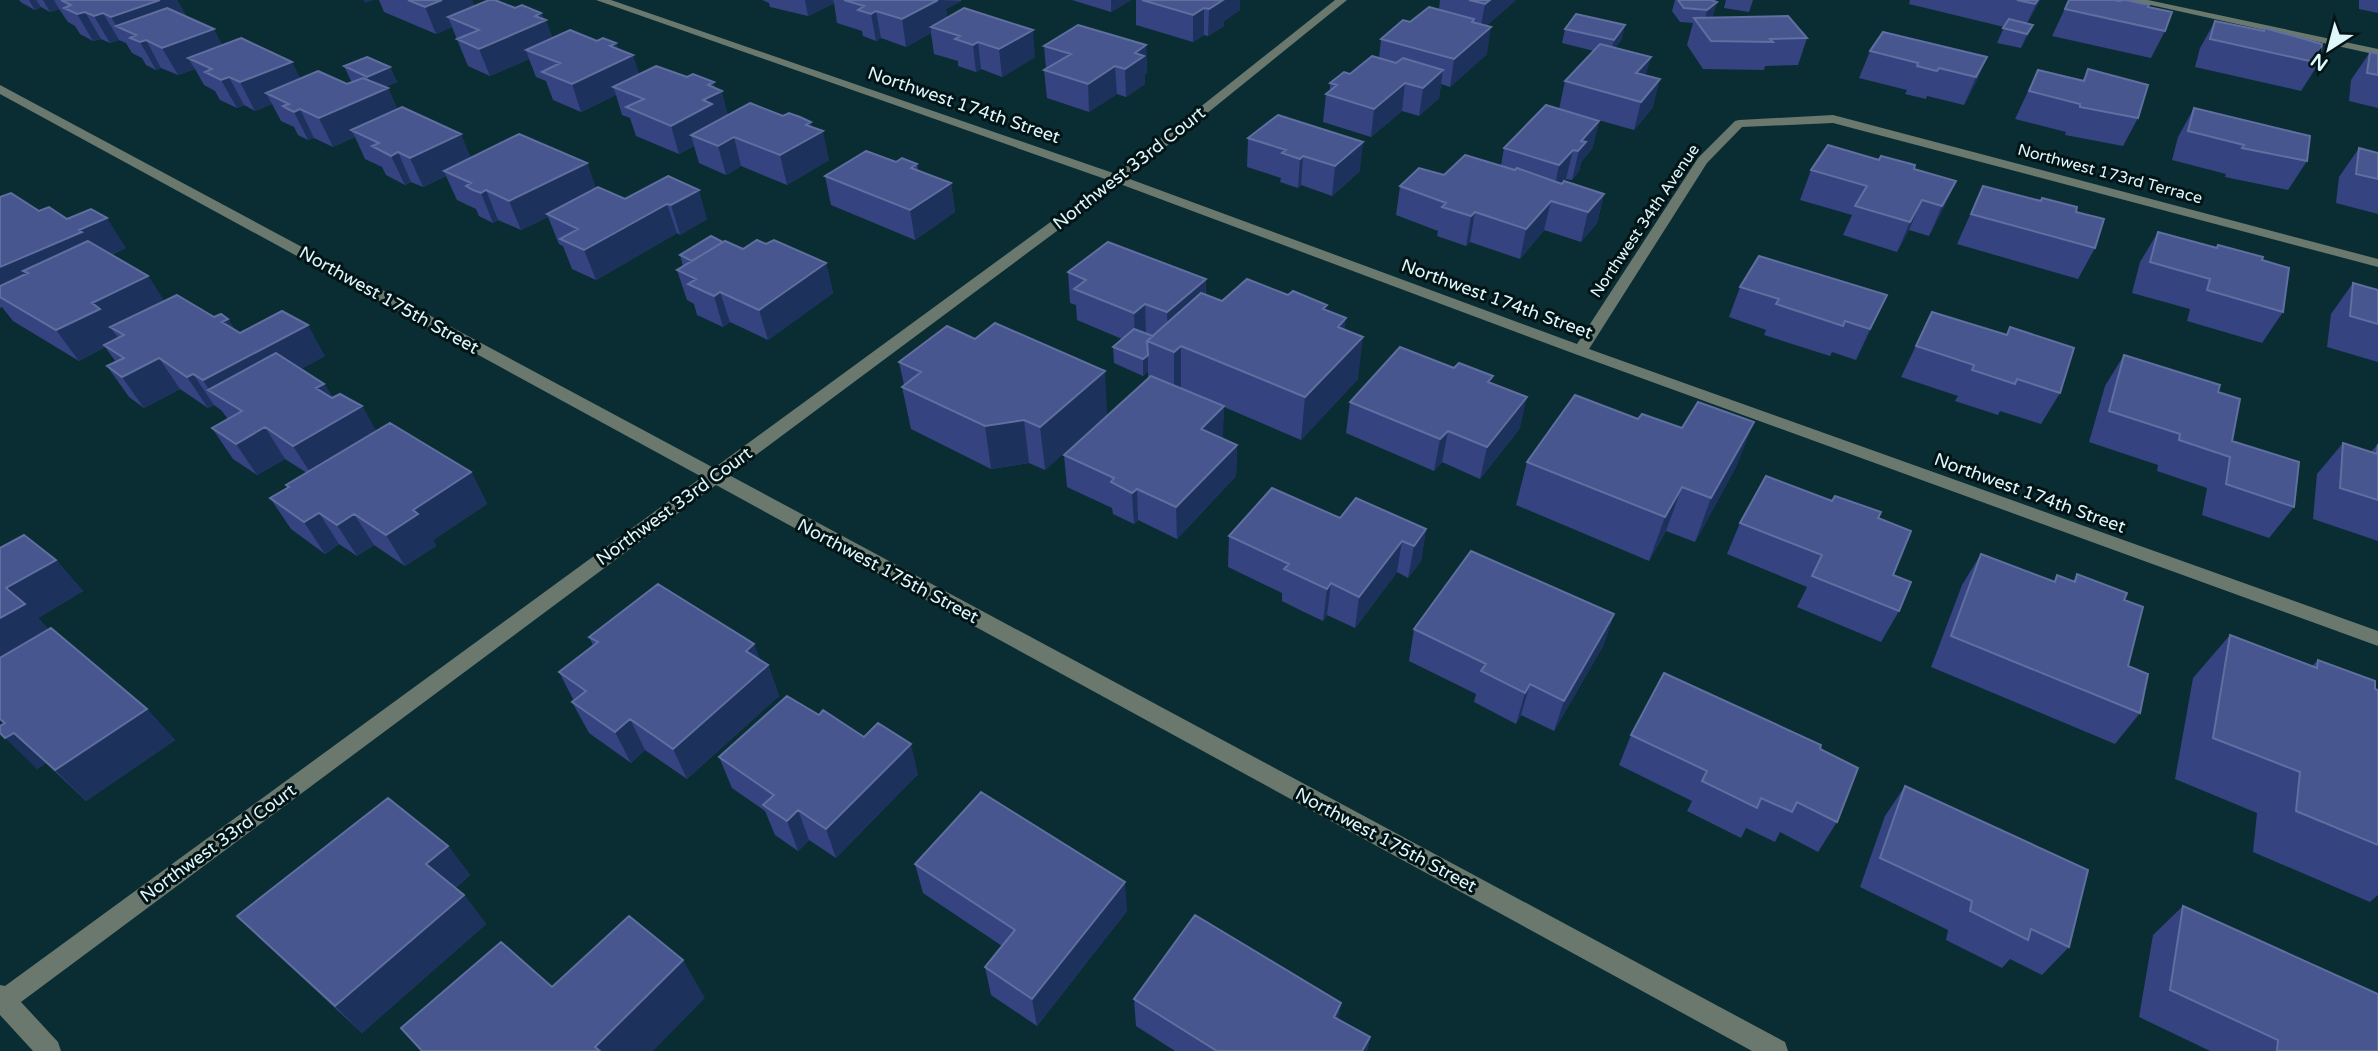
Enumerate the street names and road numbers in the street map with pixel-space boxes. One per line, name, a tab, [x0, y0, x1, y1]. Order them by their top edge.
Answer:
street label: Northwest 174th Street	[865, 62, 1063, 148]
street label: Northwest 33rd Court	[1048, 102, 1210, 234]
street label: Northwest 34th Avenue	[1586, 140, 1704, 302]
street label: Northwest 173rd Terrace	[2015, 140, 2205, 208]
street label: Northwest 175th Street	[295, 241, 483, 359]
street label: Northwest 174th Street	[1398, 254, 1596, 344]
street label: Northwest 33rd Court	[592, 442, 756, 570]
street label: Northwest 174th Street	[1931, 448, 2129, 538]
street label: Northwest 175th Street	[794, 514, 982, 628]
street label: Northwest 33rd Court	[136, 779, 300, 907]
street label: Northwest 175th Street	[1292, 783, 1480, 897]

